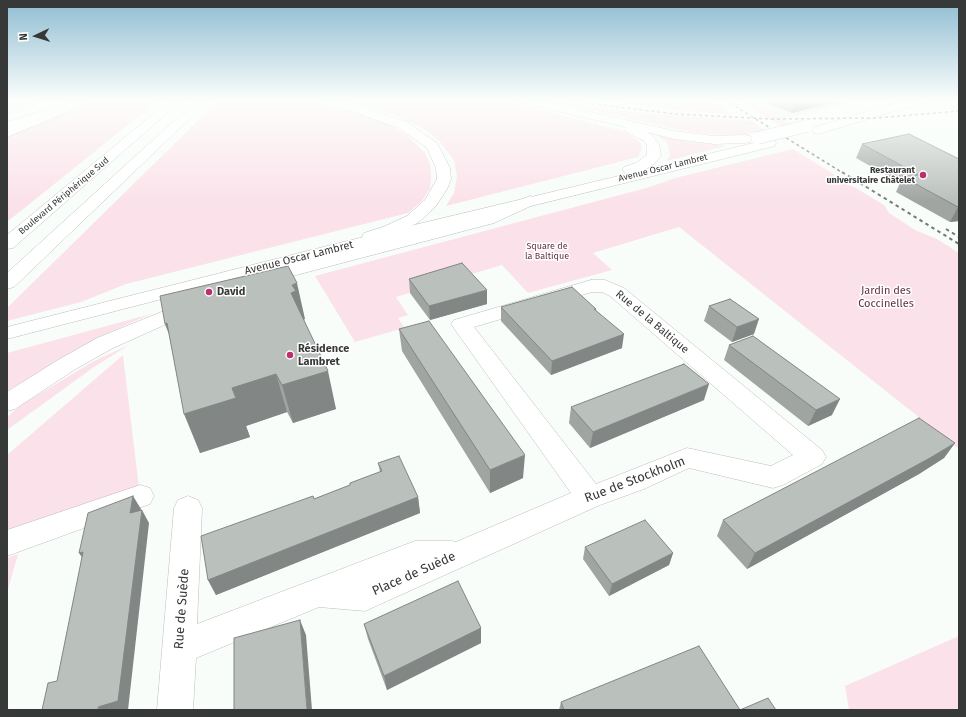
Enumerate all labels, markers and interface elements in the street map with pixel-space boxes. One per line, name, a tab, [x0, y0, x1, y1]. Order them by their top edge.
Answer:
north arrow	[16, 16, 56, 56]
text: N	[17, 33, 30, 41]
street label: Avenue Oscar Lambret	[617, 152, 709, 184]
street label: Boulevard Périphérique Sud	[17, 155, 111, 237]
place label: Restaurant universitaire Châtelet	[826, 165, 915, 186]
marker: Restaurant universitaire Châtelet	[918, 170, 928, 180]
street label: Avenue Oscar Lambret	[243, 238, 355, 278]
park label: Square de la Baltique	[525, 241, 569, 262]
park label: Jardin des Coccinelles	[858, 284, 914, 310]
place label: David	[217, 285, 245, 299]
marker: David	[204, 287, 214, 297]
street label: Rue de la Baltique	[613, 288, 691, 356]
place label: Résidence Lambret	[298, 342, 349, 368]
marker: Résidence Lambret	[285, 350, 295, 360]
street label: Rue de Stockholm	[583, 454, 687, 506]
street label: Place de Suède	[370, 549, 458, 599]
street label: Rue de Suède	[171, 568, 193, 650]

